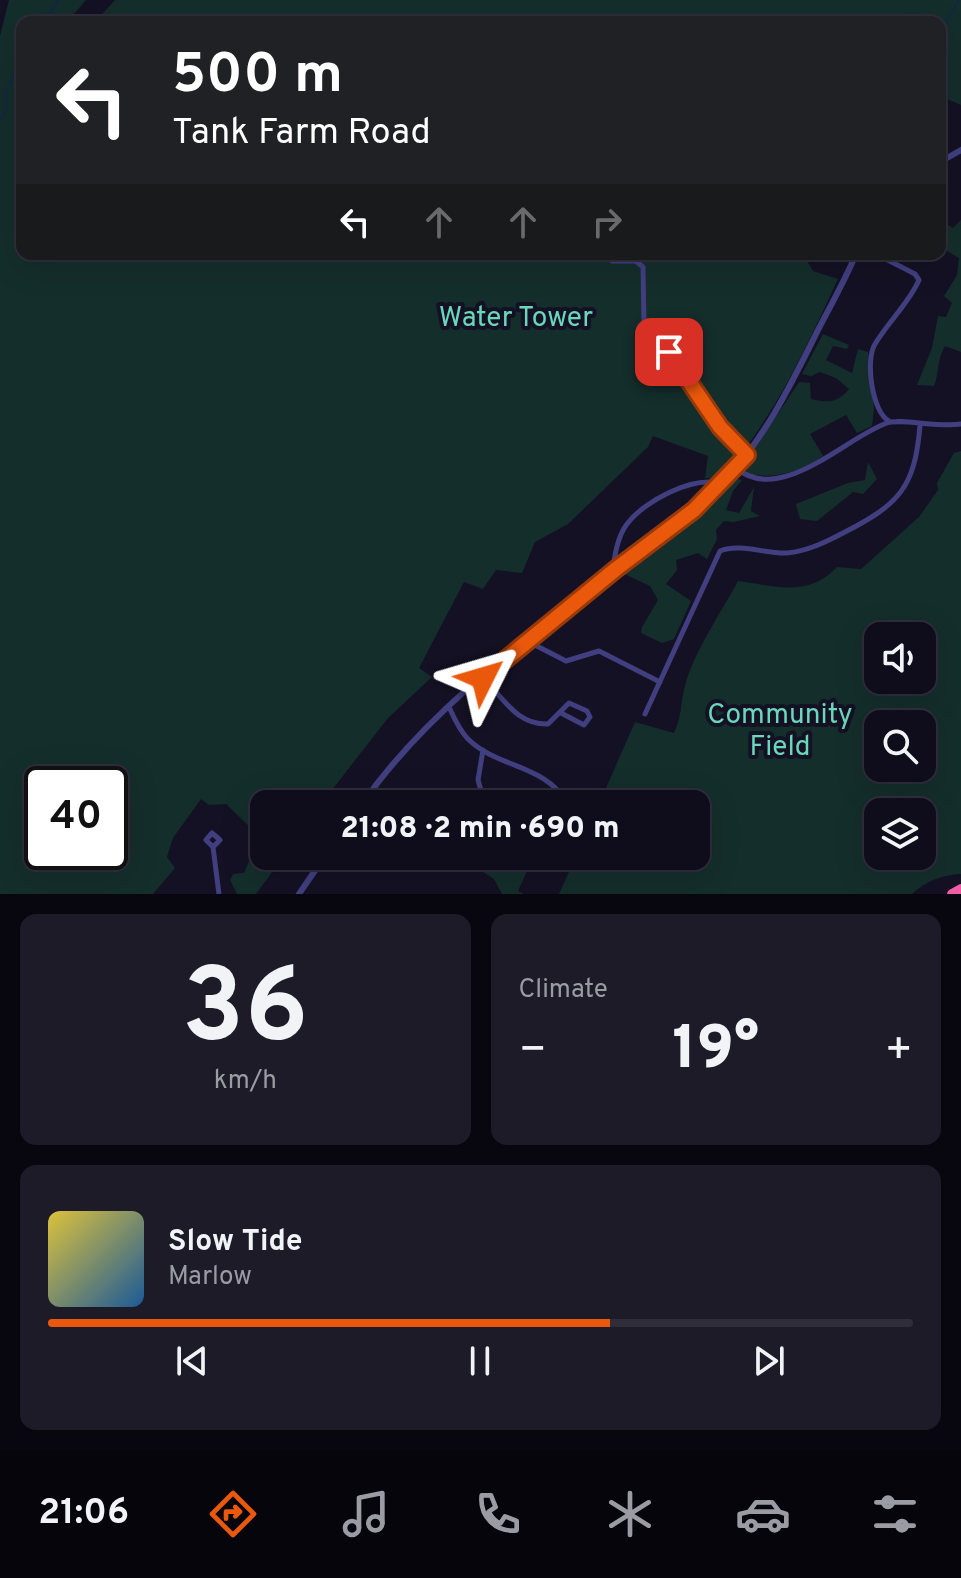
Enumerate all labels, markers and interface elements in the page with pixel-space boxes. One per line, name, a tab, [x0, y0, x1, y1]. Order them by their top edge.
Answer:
text: 500 m	[172, 42, 343, 112]
icon: left	[40, 48, 144, 152]
text: Tank Farm Road	[172, 111, 431, 157]
icon: left	[333, 200, 377, 244]
icon: ahead	[417, 200, 461, 244]
icon: ahead	[501, 200, 545, 244]
icon: right	[585, 200, 629, 244]
park label: Water Tower	[439, 301, 593, 337]
pin	[635, 318, 703, 386]
icon: arrive	[647, 330, 691, 374]
map controls	[864, 622, 936, 870]
button: sound	[864, 622, 936, 694]
position arrow	[441, 636, 525, 720]
park label: Community Field	[707, 698, 853, 766]
button: search	[864, 710, 936, 782]
speed limit sign: 40	[24, 766, 128, 870]
button: layers	[864, 798, 936, 870]
text: 21:08 · 2 min · 690 m	[341, 811, 619, 848]
text: 36	[182, 947, 308, 1079]
text: Climate	[519, 974, 608, 1007]
text: 19°	[672, 1014, 759, 1090]
text: −	[519, 1024, 547, 1080]
text: +	[885, 1024, 913, 1080]
text: km/h	[214, 1065, 277, 1098]
text: Slow Tide	[168, 1224, 302, 1261]
text: Marlow	[168, 1261, 252, 1294]
icon: previous	[170, 1339, 214, 1383]
icon: pause	[458, 1339, 502, 1383]
icon: next	[747, 1339, 791, 1383]
icon: directions	[205, 1486, 261, 1542]
icon: music	[338, 1486, 394, 1542]
icon: phone	[470, 1486, 526, 1542]
icon: climate	[602, 1486, 658, 1542]
icon: car	[735, 1486, 791, 1542]
icon: filters	[867, 1486, 923, 1542]
text: 21:06	[38, 1491, 129, 1537]

